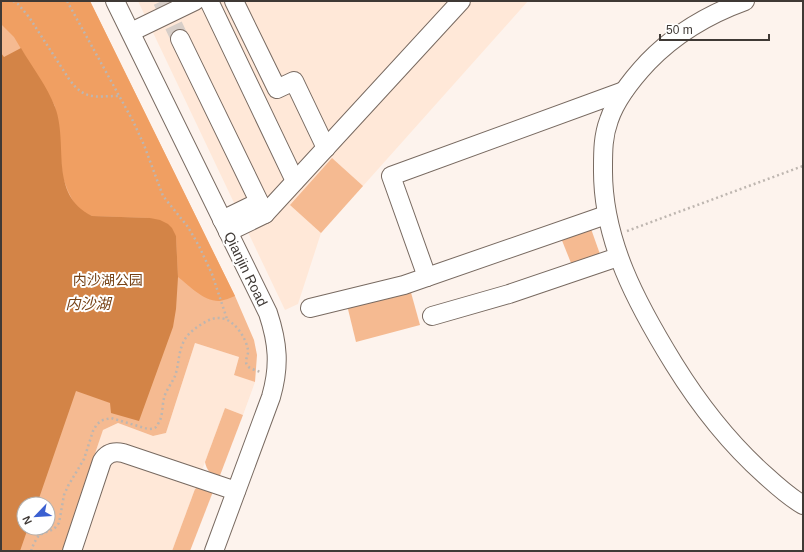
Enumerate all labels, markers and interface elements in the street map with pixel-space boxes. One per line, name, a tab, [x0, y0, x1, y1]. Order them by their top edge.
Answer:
scale bar	[660, 16, 769, 42]
text: 50 m	[666, 23, 693, 37]
street label: Qianjin Road	[221, 229, 271, 309]
park label: 内沙湖公园	[73, 272, 143, 288]
water label: 内沙湖	[65, 295, 112, 312]
north arrow	[16, 496, 56, 536]
text: N	[20, 514, 34, 526]

